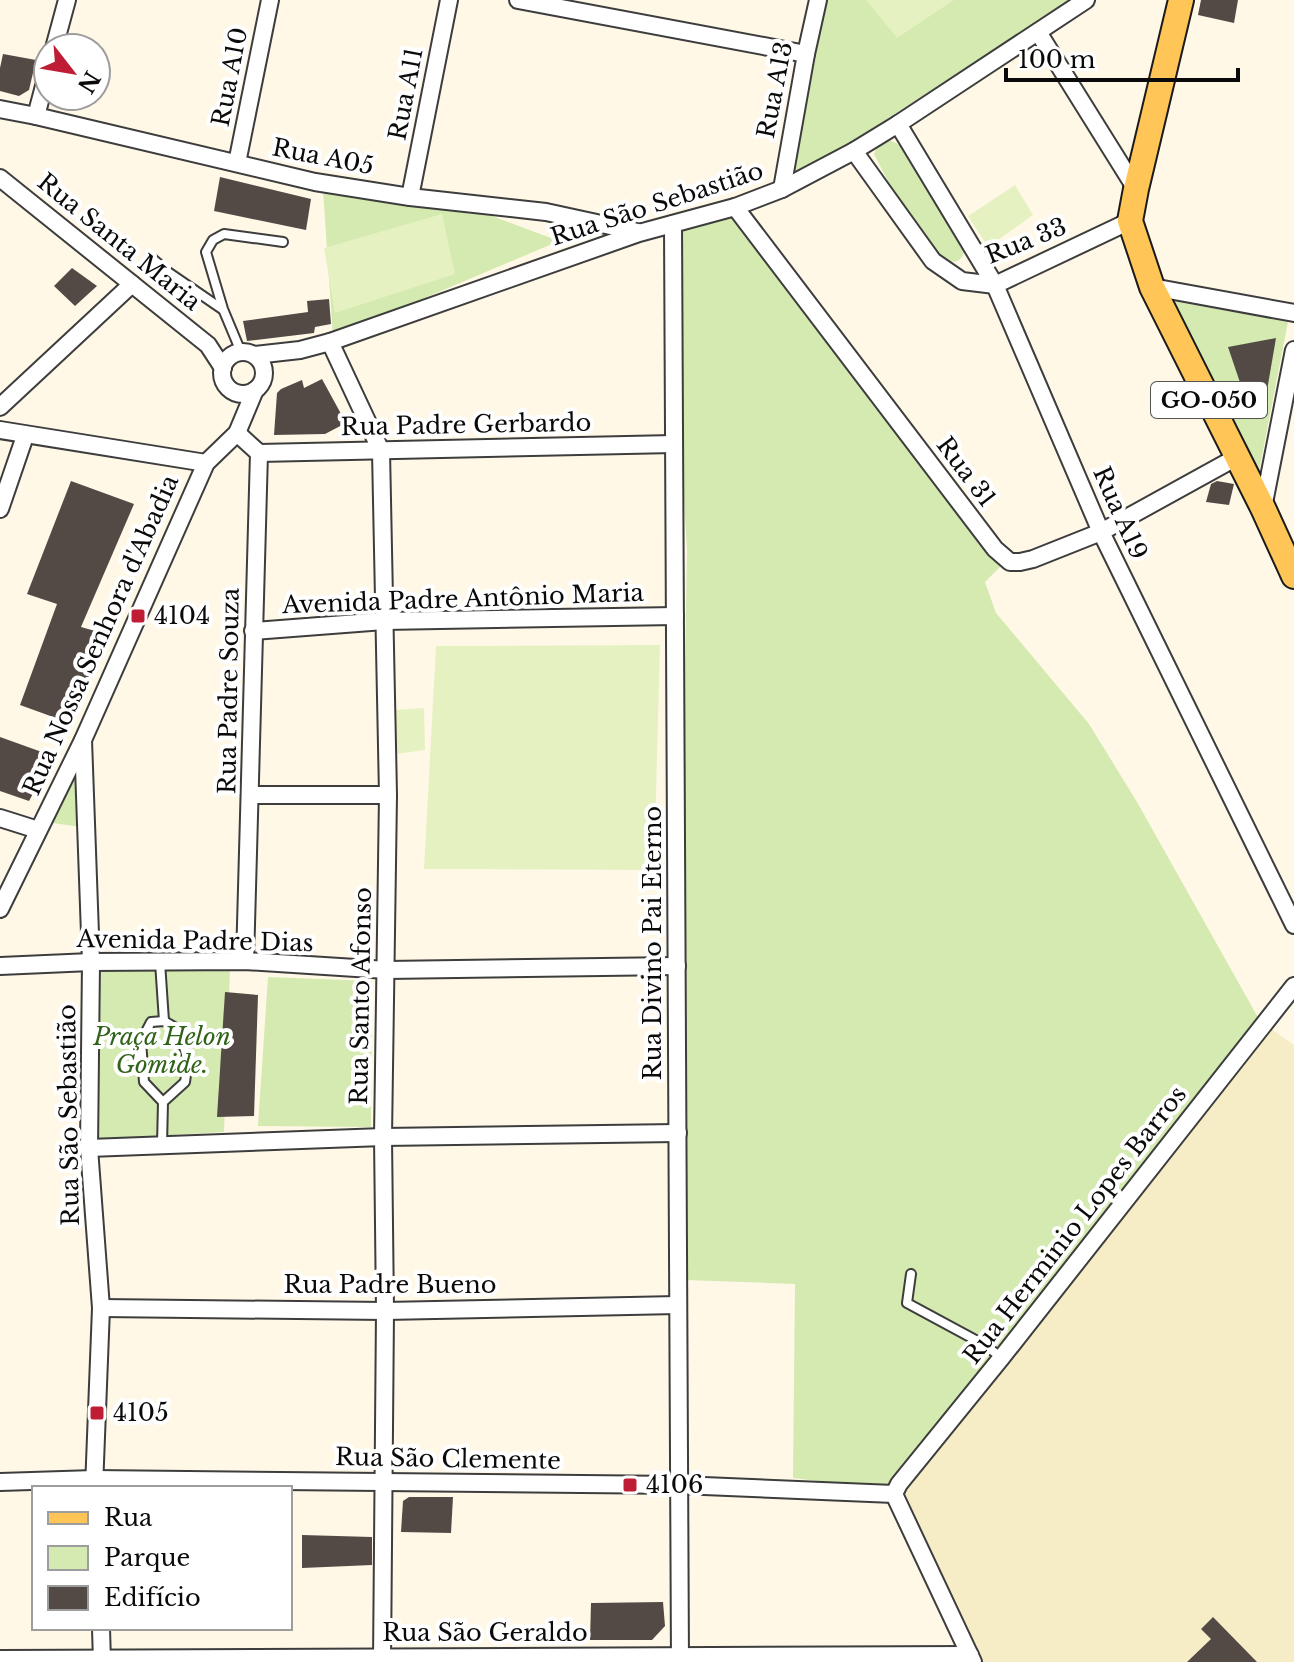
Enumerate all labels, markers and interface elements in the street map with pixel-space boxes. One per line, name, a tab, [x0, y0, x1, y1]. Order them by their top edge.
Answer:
street label: Rua A10	[206, 25, 253, 129]
north arrow	[32, 32, 112, 112]
scale bar	[1006, 32, 1238, 82]
street label: Rua A13	[751, 39, 798, 141]
street label: Rua A11	[382, 45, 429, 143]
text: 100 m	[1018, 45, 1096, 74]
text: N	[72, 66, 106, 98]
street label: Rua A05	[270, 132, 376, 181]
street label: Rua São Sebastião	[547, 155, 767, 252]
street label: Rua Santa Maria	[32, 167, 207, 317]
street label: Rua 33	[981, 211, 1070, 270]
road number: GO-050	[1151, 382, 1267, 418]
street label: Rua Padre Gerbardo	[340, 408, 592, 441]
street label: Rua 31	[931, 431, 1002, 513]
street label: Rua A19	[1087, 462, 1154, 564]
street label: Rua Nossa Senhora d'Abadia	[17, 470, 185, 799]
street label: Avenida Padre Antônio Maria	[281, 578, 645, 619]
street label: Rua Padre Souza	[212, 587, 245, 794]
place label: 4104	[154, 601, 210, 630]
marker: 4104	[129, 607, 147, 625]
street label: Rua Divino Pai Eterno	[638, 806, 667, 1080]
street label: Rua Santo Afonso	[344, 887, 377, 1105]
street label: Avenida Padre Dias	[75, 924, 314, 957]
street label: Rua São Sebastião	[52, 1004, 85, 1226]
park label: Praça Helon Gomide.	[92, 1022, 231, 1079]
street label: Rua Herminio Lopes Barros	[957, 1080, 1192, 1369]
street label: Rua Padre Bueno	[284, 1270, 496, 1299]
place label: 4105	[113, 1398, 169, 1427]
marker: 4105	[88, 1404, 106, 1422]
street label: Rua São Clemente	[335, 1442, 561, 1475]
place label: 4106	[646, 1470, 703, 1499]
marker: 4106	[621, 1476, 639, 1494]
legend	[32, 1486, 292, 1630]
text: Rua	[104, 1503, 153, 1532]
text: Parque	[104, 1543, 190, 1572]
text: Edifício	[104, 1583, 201, 1612]
street label: Rua São Geraldo	[382, 1618, 588, 1647]

